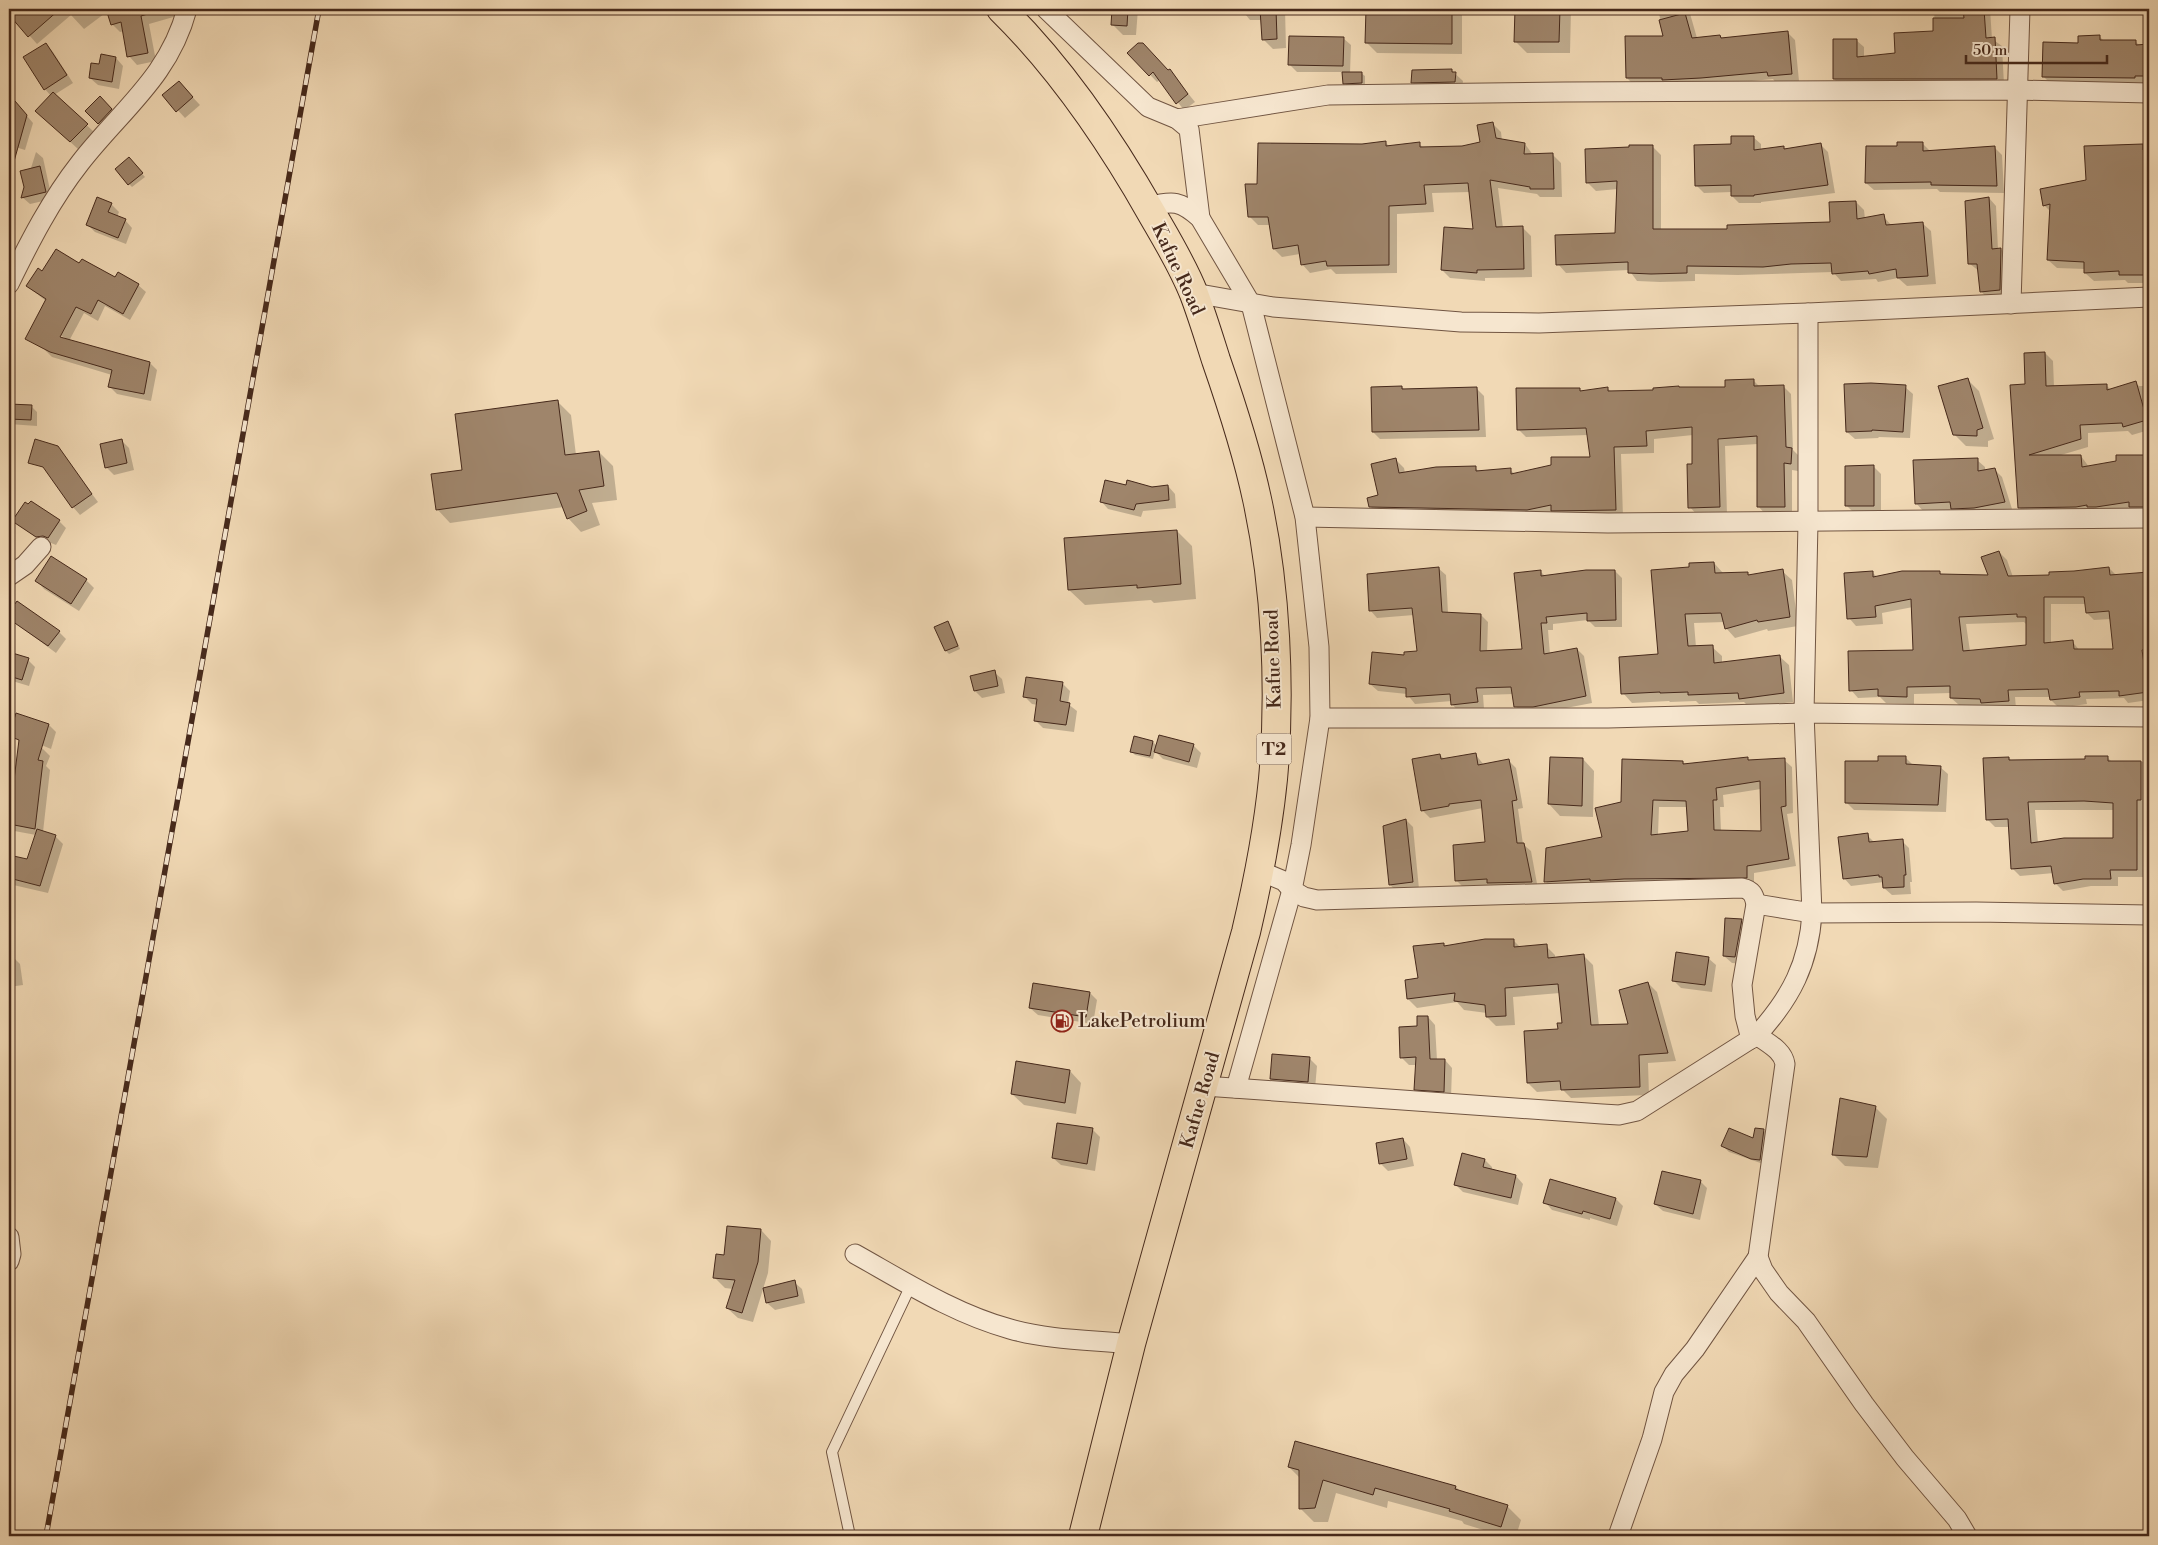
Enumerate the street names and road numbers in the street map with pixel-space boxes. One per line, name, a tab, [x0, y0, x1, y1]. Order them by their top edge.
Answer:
street label: Kafue Road	[1146, 219, 1210, 319]
street label: Kafue Road	[1259, 609, 1287, 709]
road number: T2	[1256, 734, 1292, 764]
street label: Kafue Road	[1175, 1049, 1225, 1151]

